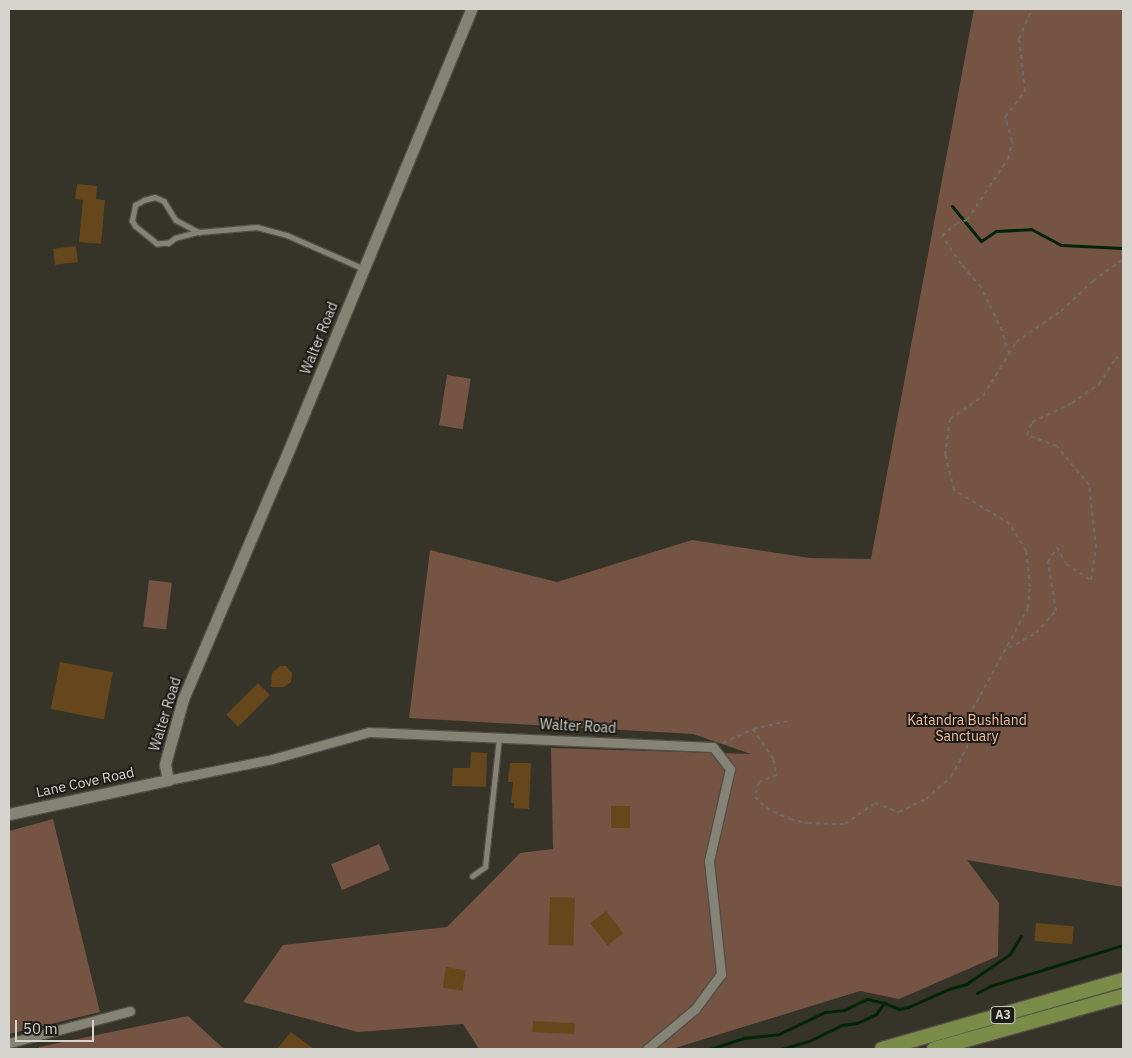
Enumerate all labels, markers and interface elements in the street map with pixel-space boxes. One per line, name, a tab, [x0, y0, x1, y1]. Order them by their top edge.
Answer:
street label: Walter Road	[297, 299, 341, 377]
street label: Walter Road	[146, 675, 184, 753]
park label: Katandra Bushland Sanctuary	[907, 712, 1027, 744]
street label: Walter Road	[539, 716, 617, 736]
street label: Lane Cove Road	[34, 763, 136, 801]
road number: A3	[989, 1006, 1017, 1024]
scale bar	[18, 1010, 96, 1042]
text: 50 m	[23, 1019, 58, 1038]

